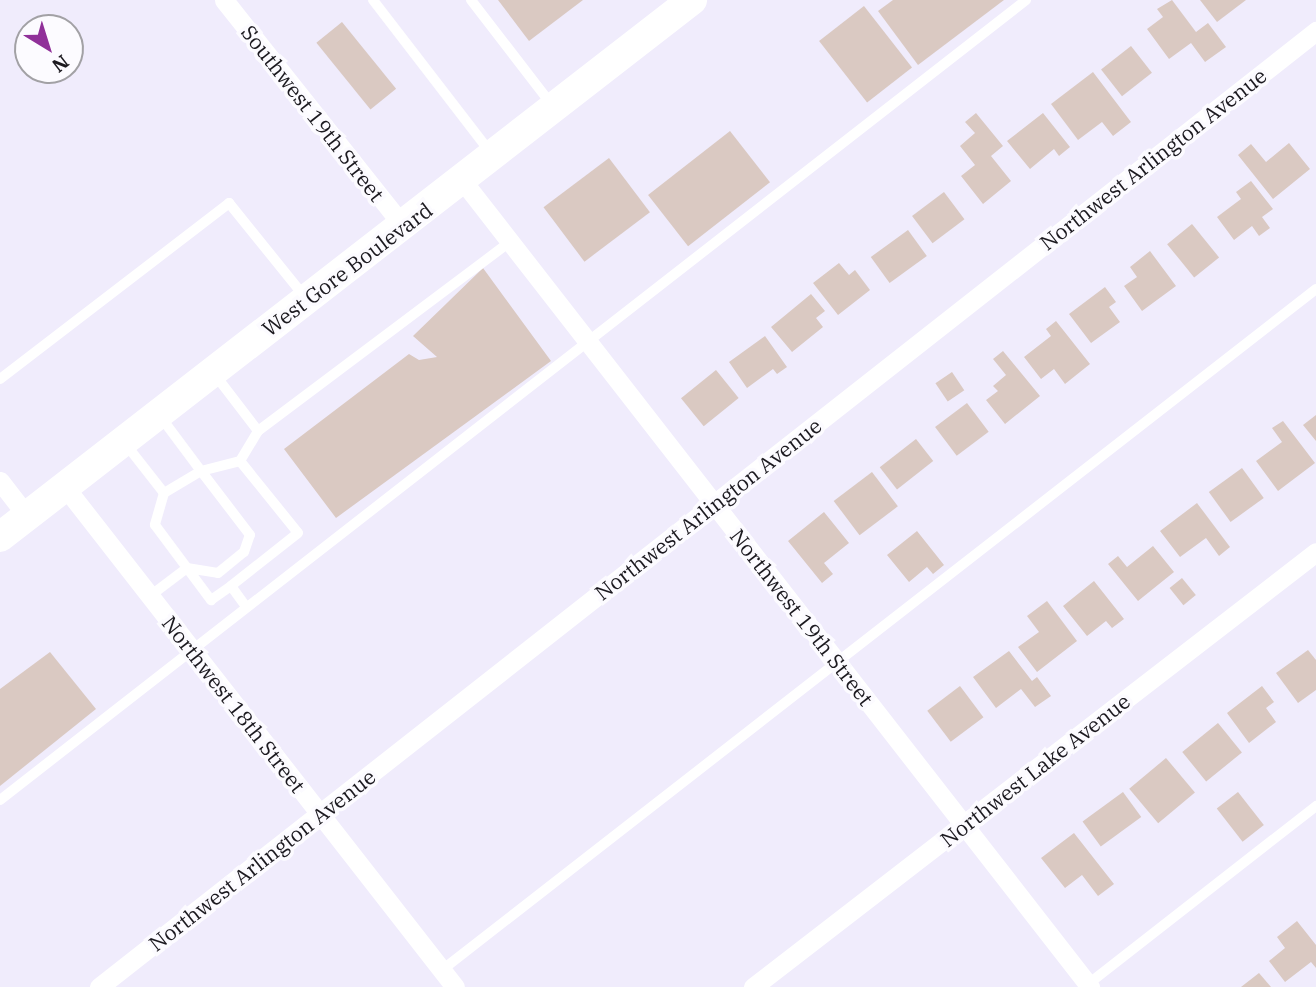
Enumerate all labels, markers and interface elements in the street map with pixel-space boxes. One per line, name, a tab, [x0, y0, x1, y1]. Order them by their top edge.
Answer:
north arrow	[14, 14, 84, 84]
street label: Southwest 19th Street	[236, 20, 390, 206]
text: N	[47, 50, 74, 78]
street label: Northwest Arlington Avenue	[1035, 63, 1271, 255]
street label: West Gore Boulevard	[257, 197, 437, 341]
street label: Northwest Arlington Avenue	[590, 413, 826, 605]
street label: Northwest 19th Street	[725, 524, 879, 710]
street label: Northwest 18th Street	[157, 611, 311, 797]
street label: Northwest Lake Avenue	[935, 688, 1135, 852]
street label: Northwest Arlington Avenue	[144, 764, 380, 956]

